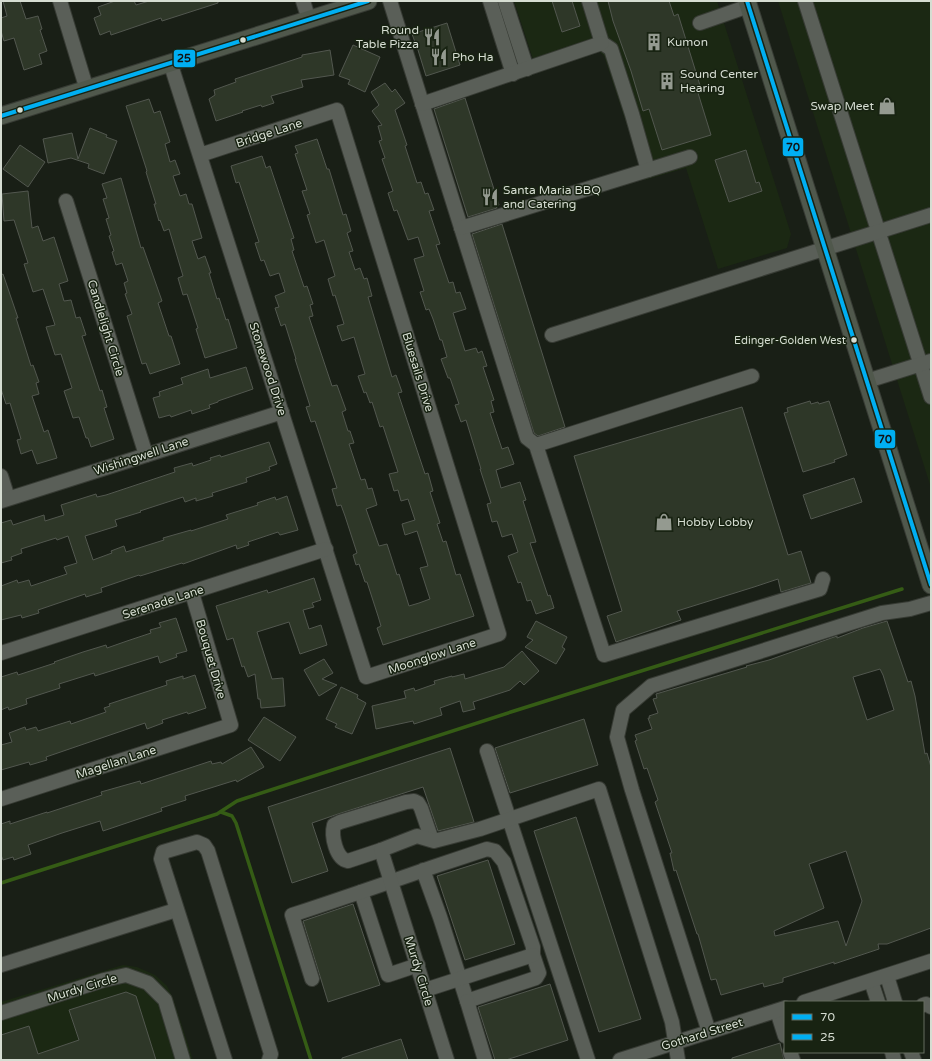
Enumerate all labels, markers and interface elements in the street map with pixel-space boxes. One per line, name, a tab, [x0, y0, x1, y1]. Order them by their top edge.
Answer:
place label: Round Table Pizza	[356, 23, 419, 51]
restaurant icon: Round Table Pizza	[422, 27, 442, 47]
building icon: Kumon	[644, 32, 664, 52]
unlabelled marker	[238, 35, 248, 45]
place label: Kumon	[667, 35, 708, 49]
restaurant icon: Pho Ha	[429, 47, 449, 67]
line badge: 25	[173, 49, 196, 68]
place label: Pho Ha	[452, 50, 494, 64]
text: 25	[177, 52, 191, 65]
place label: Sound Center Hearing	[680, 67, 758, 95]
building icon: Sound Center Hearing	[657, 71, 677, 91]
shop icon: Swap Meet	[877, 96, 897, 116]
place label: Swap Meet	[811, 99, 874, 113]
unlabelled marker	[15, 105, 25, 115]
street label: Bridge Lane	[234, 116, 304, 150]
line badge: 70	[782, 137, 804, 157]
text: 70	[786, 141, 800, 154]
place label: Santa Maria BBQ and Catering	[503, 183, 601, 211]
restaurant icon: Santa Maria BBQ and Catering	[480, 187, 500, 207]
street label: Candlelight Circle	[85, 278, 127, 378]
street label: Stonewood Drive	[246, 321, 290, 418]
street label: Bluesails Drive	[399, 331, 437, 414]
place label: Edinger-Golden West	[734, 334, 846, 347]
marker: Edinger-Golden West	[849, 335, 859, 345]
line badge: 70	[874, 429, 896, 449]
text: 70	[878, 433, 892, 446]
street label: Wishingwell Lane	[92, 434, 190, 478]
shop icon: Hobby Lobby	[654, 512, 674, 532]
place label: Hobby Lobby	[677, 515, 754, 529]
street label: Serenade Lane	[121, 582, 206, 622]
street label: Bouquet Drive	[193, 618, 229, 700]
street label: Moonglow Lane	[386, 635, 478, 677]
street label: Magellan Lane	[74, 742, 158, 782]
street label: Murdy Circle	[402, 934, 436, 1008]
street label: Murdy Circle	[45, 971, 119, 1005]
legend	[784, 1001, 924, 1053]
text: 70	[820, 1010, 836, 1024]
street label: Gothard Street	[660, 1015, 745, 1053]
text: 25	[820, 1030, 835, 1044]

